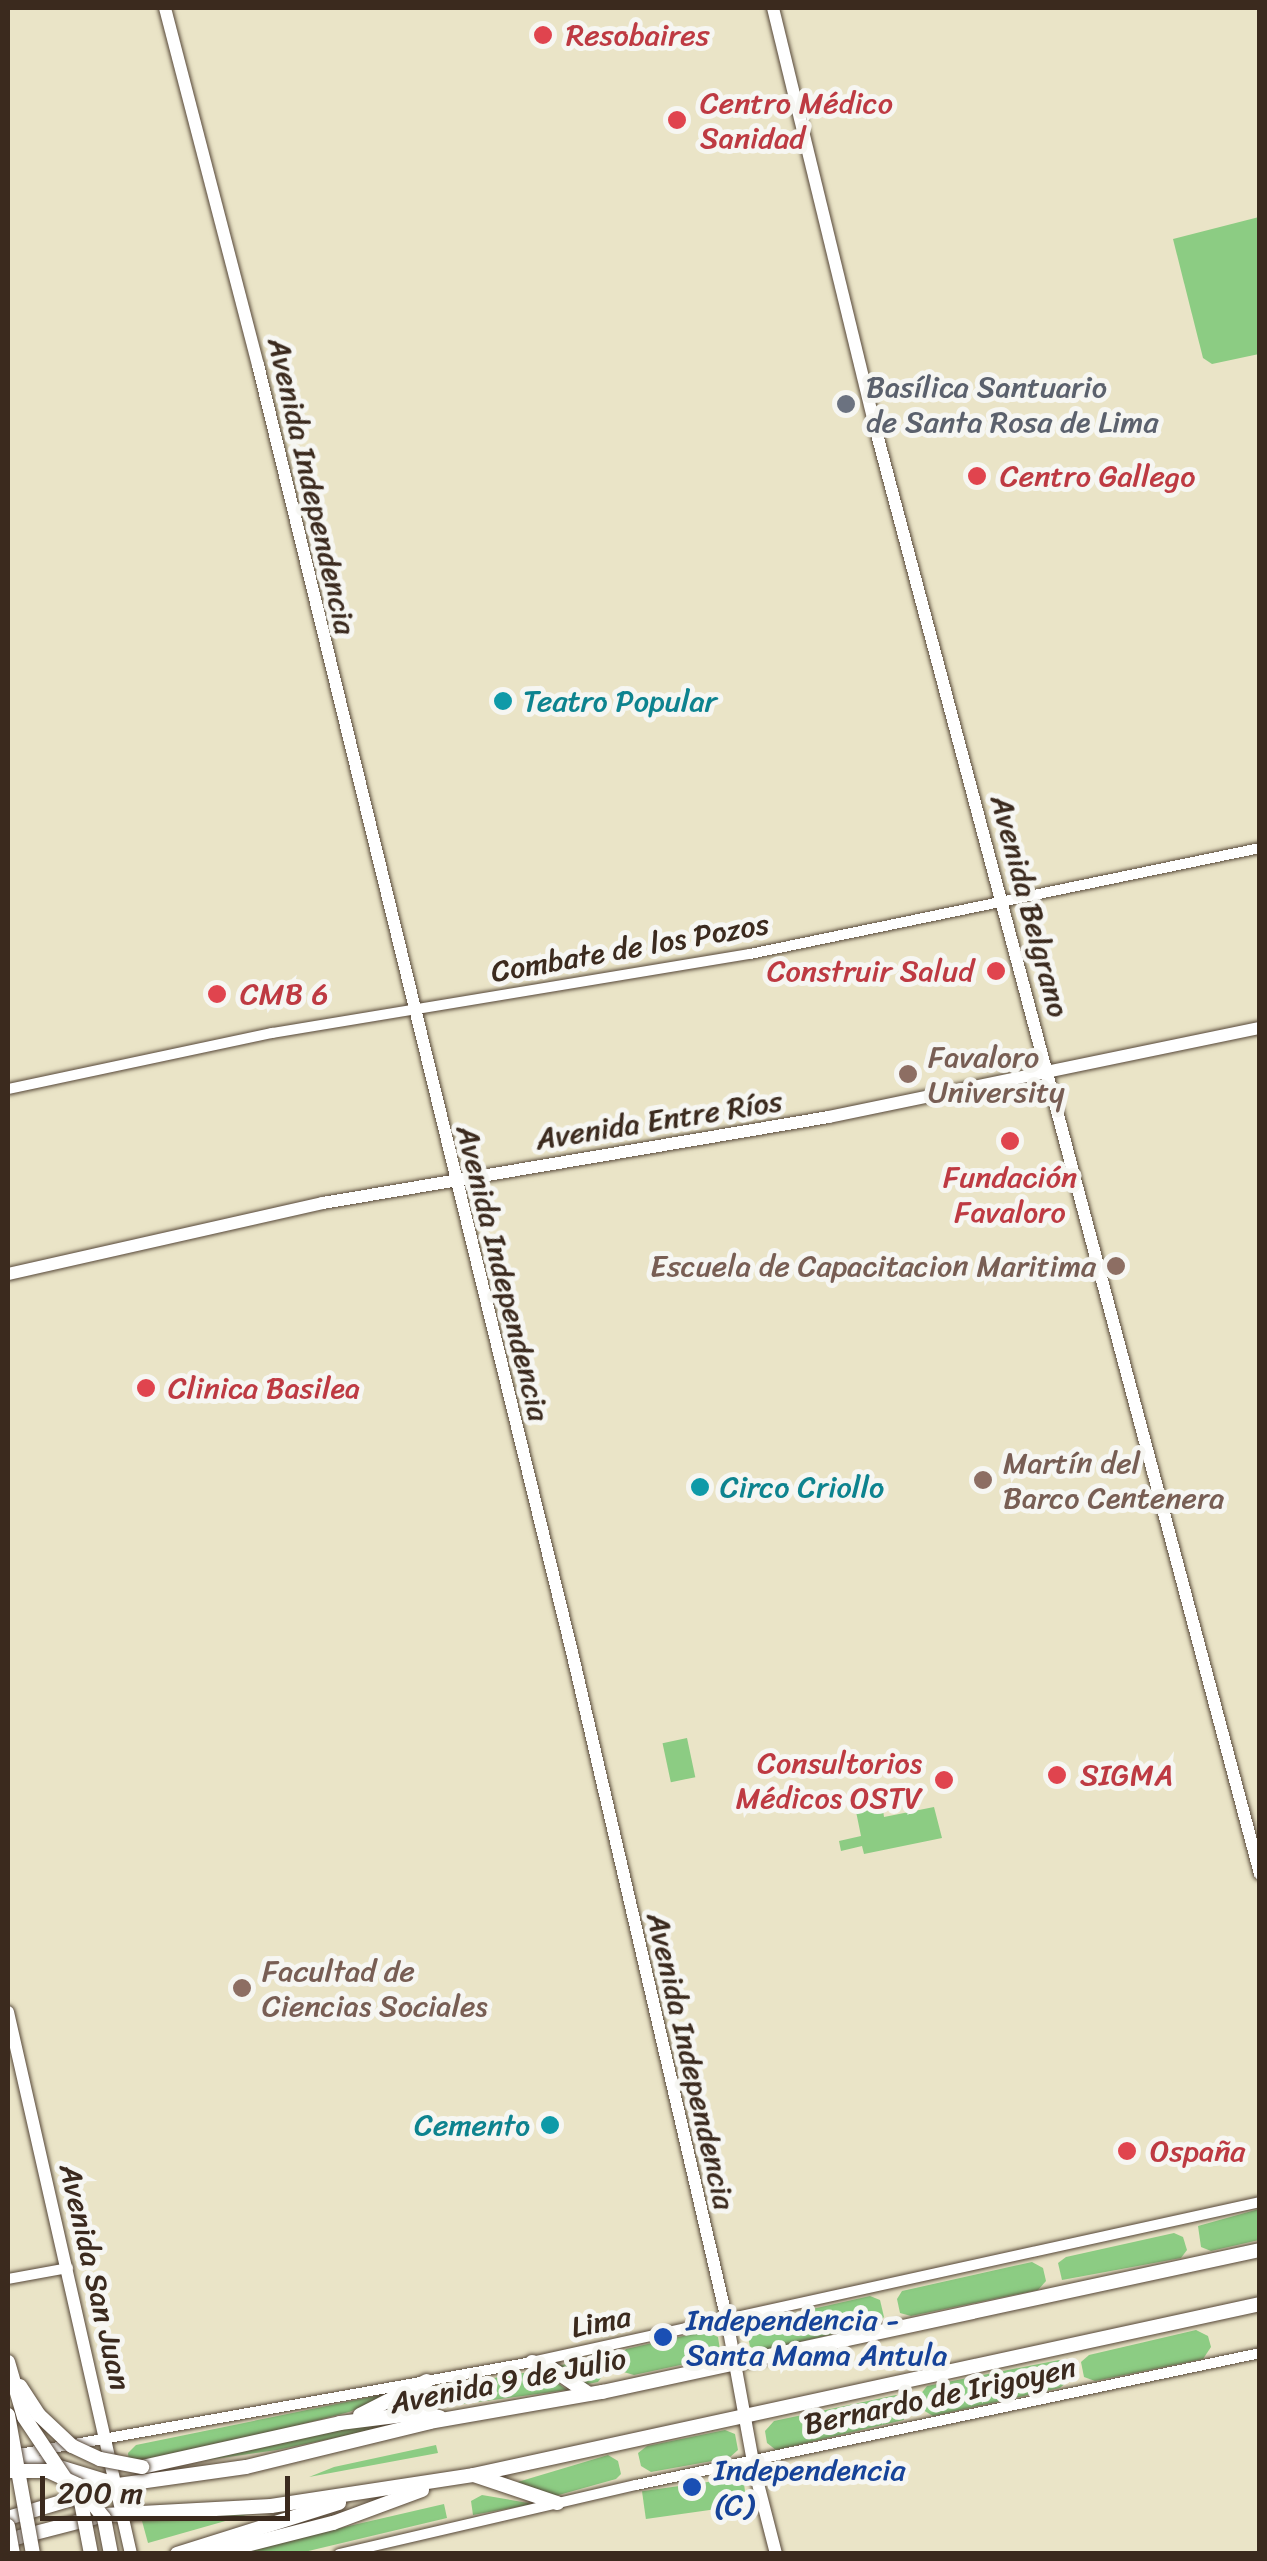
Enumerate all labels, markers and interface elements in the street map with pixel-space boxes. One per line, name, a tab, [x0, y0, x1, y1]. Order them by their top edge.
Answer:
place label: Resobaires	[566, 17, 710, 53]
marker: Resobaires	[530, 22, 556, 48]
place label: Centro Médico Sanidad	[700, 85, 893, 156]
marker: Centro Médico Sanidad	[664, 107, 690, 133]
street label: Avenida Independencia	[260, 334, 364, 638]
place label: Basílica Santuario de Santa Rosa de Lima	[866, 369, 1160, 440]
marker: Basílica Santuario de Santa Rosa de Lima	[835, 393, 857, 415]
place label: Centro Gallego	[1000, 458, 1195, 494]
marker: Centro Gallego	[964, 463, 990, 489]
place label: Teatro Popular	[523, 683, 717, 719]
marker: Teatro Popular	[492, 690, 514, 712]
street label: Avenida Belgrano	[983, 791, 1077, 1021]
street label: Combate de los Pozos	[487, 906, 773, 990]
place label: Construir Salud	[767, 953, 974, 989]
marker: Construir Salud	[983, 958, 1009, 984]
place label: CMB 6	[240, 976, 328, 1012]
marker: CMB 6	[204, 981, 230, 1007]
place label: Favaloro University	[928, 1039, 1065, 1110]
marker: Favaloro University	[897, 1063, 919, 1085]
street label: Avenida Entre Ríos	[533, 1083, 785, 1157]
street label: Avenida Independencia	[449, 1121, 557, 1425]
marker: Fundación Favaloro	[997, 1128, 1023, 1154]
place label: Fundación Favaloro	[943, 1159, 1077, 1230]
place label: Escuela de Capacitacion Maritima	[652, 1248, 1096, 1284]
marker: Escuela de Capacitacion Maritima	[1105, 1255, 1127, 1277]
place label: Clinica Basilea	[168, 1370, 360, 1406]
marker: Clinica Basilea	[133, 1375, 159, 1401]
place label: Martín del Barco Centenera	[1003, 1445, 1224, 1516]
place label: Circo Criollo	[720, 1469, 884, 1505]
marker: Martín del Barco Centenera	[972, 1469, 994, 1491]
marker: Circo Criollo	[689, 1476, 711, 1498]
place label: Consultorios Médicos OSTV	[736, 1745, 922, 1816]
place label: SIGMA	[1080, 1757, 1173, 1793]
marker: SIGMA	[1044, 1762, 1070, 1788]
marker: Consultorios Médicos OSTV	[931, 1767, 957, 1793]
street label: Avenida Independencia	[639, 1909, 743, 2213]
place label: Facultad de Ciencias Sociales	[262, 1953, 488, 2024]
marker: Facultad de Ciencias Sociales	[231, 1977, 253, 1999]
place label: Cemento	[414, 2107, 530, 2143]
marker: Cemento	[539, 2114, 561, 2136]
place label: Ospaña	[1150, 2133, 1245, 2169]
marker: Ospaña	[1114, 2138, 1140, 2164]
street label: Avenida San Juan	[51, 2160, 139, 2394]
street label: Lima	[568, 2298, 634, 2346]
place label: Independencia - Santa Mama Antula	[686, 2302, 946, 2372]
marker: Independencia - Santa Mama Antula	[650, 2324, 676, 2350]
street label: Avenida 9 de Julio	[387, 2341, 629, 2421]
street label: Bernardo de Irigoyen	[801, 2350, 1079, 2442]
place label: Independencia (C)	[714, 2452, 906, 2522]
scale bar	[45, 2456, 295, 2518]
text: 200 m	[57, 2466, 143, 2520]
marker: Independencia (C)	[679, 2474, 705, 2500]

